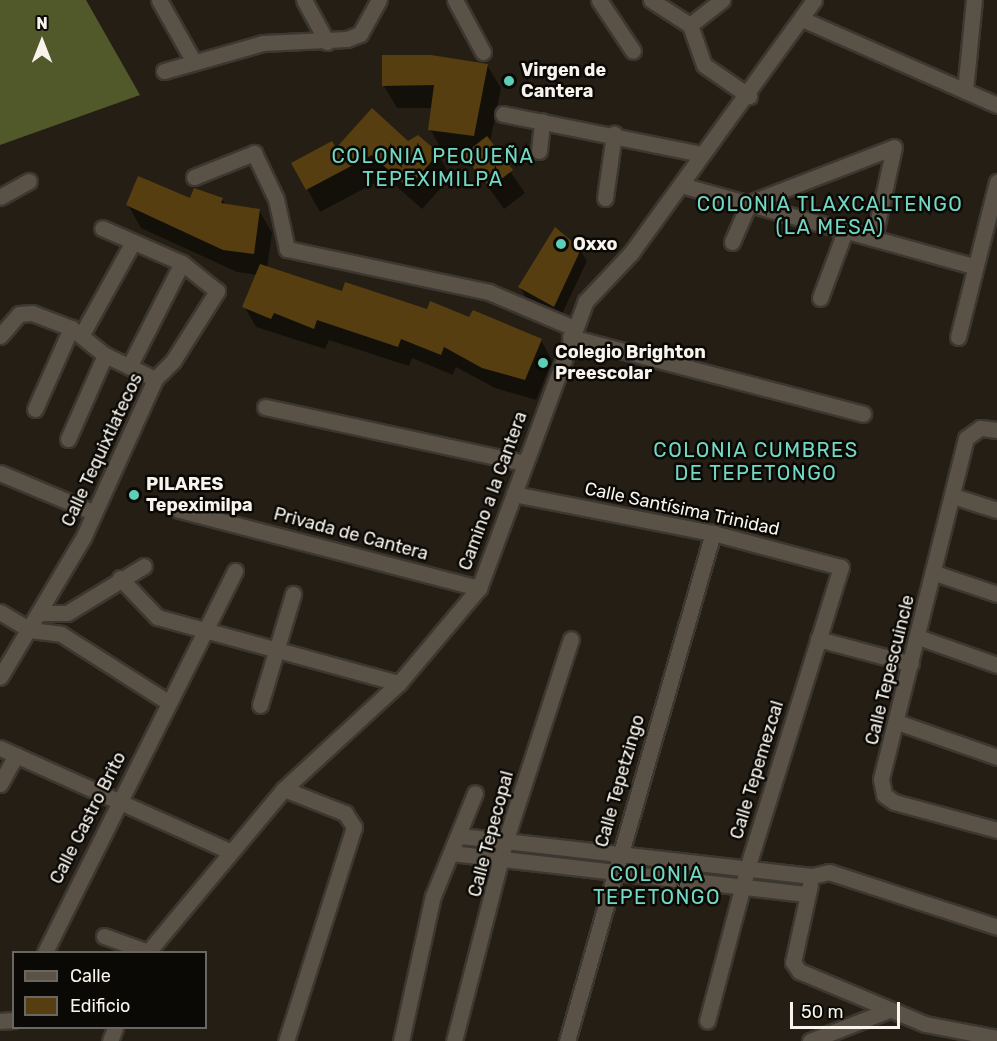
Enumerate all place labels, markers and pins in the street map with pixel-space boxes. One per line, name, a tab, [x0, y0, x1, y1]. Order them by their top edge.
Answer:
place label: Virgen de Cantera	[521, 60, 606, 103]
marker: Virgen de Cantera	[502, 74, 516, 88]
place label: Oxxo	[573, 233, 618, 255]
marker: Oxxo	[554, 237, 568, 251]
place label: Colegio Brighton Preescolar	[555, 342, 706, 385]
marker: Colegio Brighton Preescolar	[536, 356, 550, 370]
place label: PILARES Tepeximilpa	[146, 474, 253, 516]
marker: PILARES Tepeximilpa	[127, 488, 141, 502]

